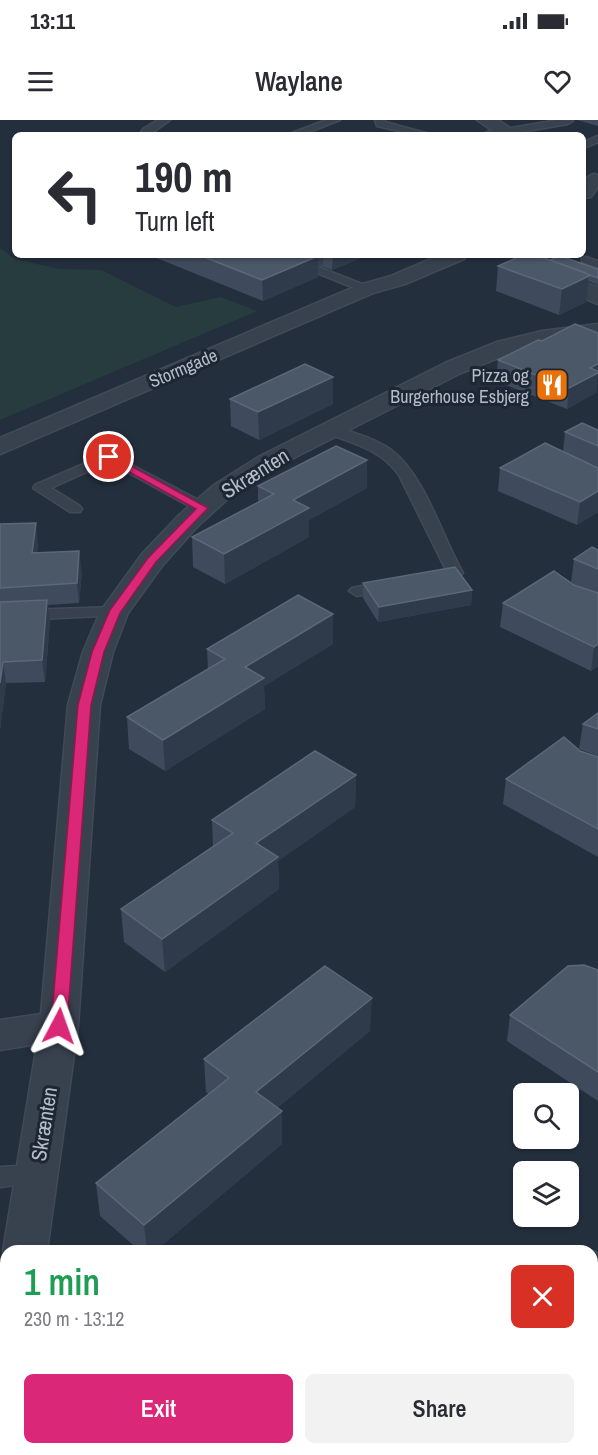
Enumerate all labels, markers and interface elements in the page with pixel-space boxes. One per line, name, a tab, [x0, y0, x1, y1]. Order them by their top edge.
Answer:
text: 13:11	[30, 6, 75, 36]
text: Waylane	[255, 63, 343, 99]
icon: menu	[24, 65, 57, 98]
icon: heart	[541, 65, 574, 98]
text: 190 m	[135, 149, 233, 205]
icon: left	[36, 156, 114, 234]
text: Turn left	[135, 203, 214, 239]
street label: Stormgade	[145, 342, 221, 394]
place label: Pizza og Burgerhouse Esbjerg	[390, 363, 530, 409]
restaurant icon: Pizza og Burgerhouse Esbjerg	[534, 367, 570, 403]
pin	[83, 431, 134, 482]
icon: arrive	[92, 440, 125, 473]
street label: Skrænten	[216, 441, 294, 505]
position arrow	[27, 994, 91, 1058]
map controls	[513, 1083, 579, 1227]
button: search	[513, 1083, 579, 1149]
street label: Skrænten	[24, 1085, 64, 1163]
button: layers	[513, 1161, 579, 1227]
text: 1 min	[24, 1258, 100, 1306]
button: close	[511, 1265, 574, 1328]
text: 230 m · 13:12	[24, 1305, 124, 1332]
button: Exit	[24, 1374, 293, 1443]
button: Share	[305, 1374, 574, 1443]

